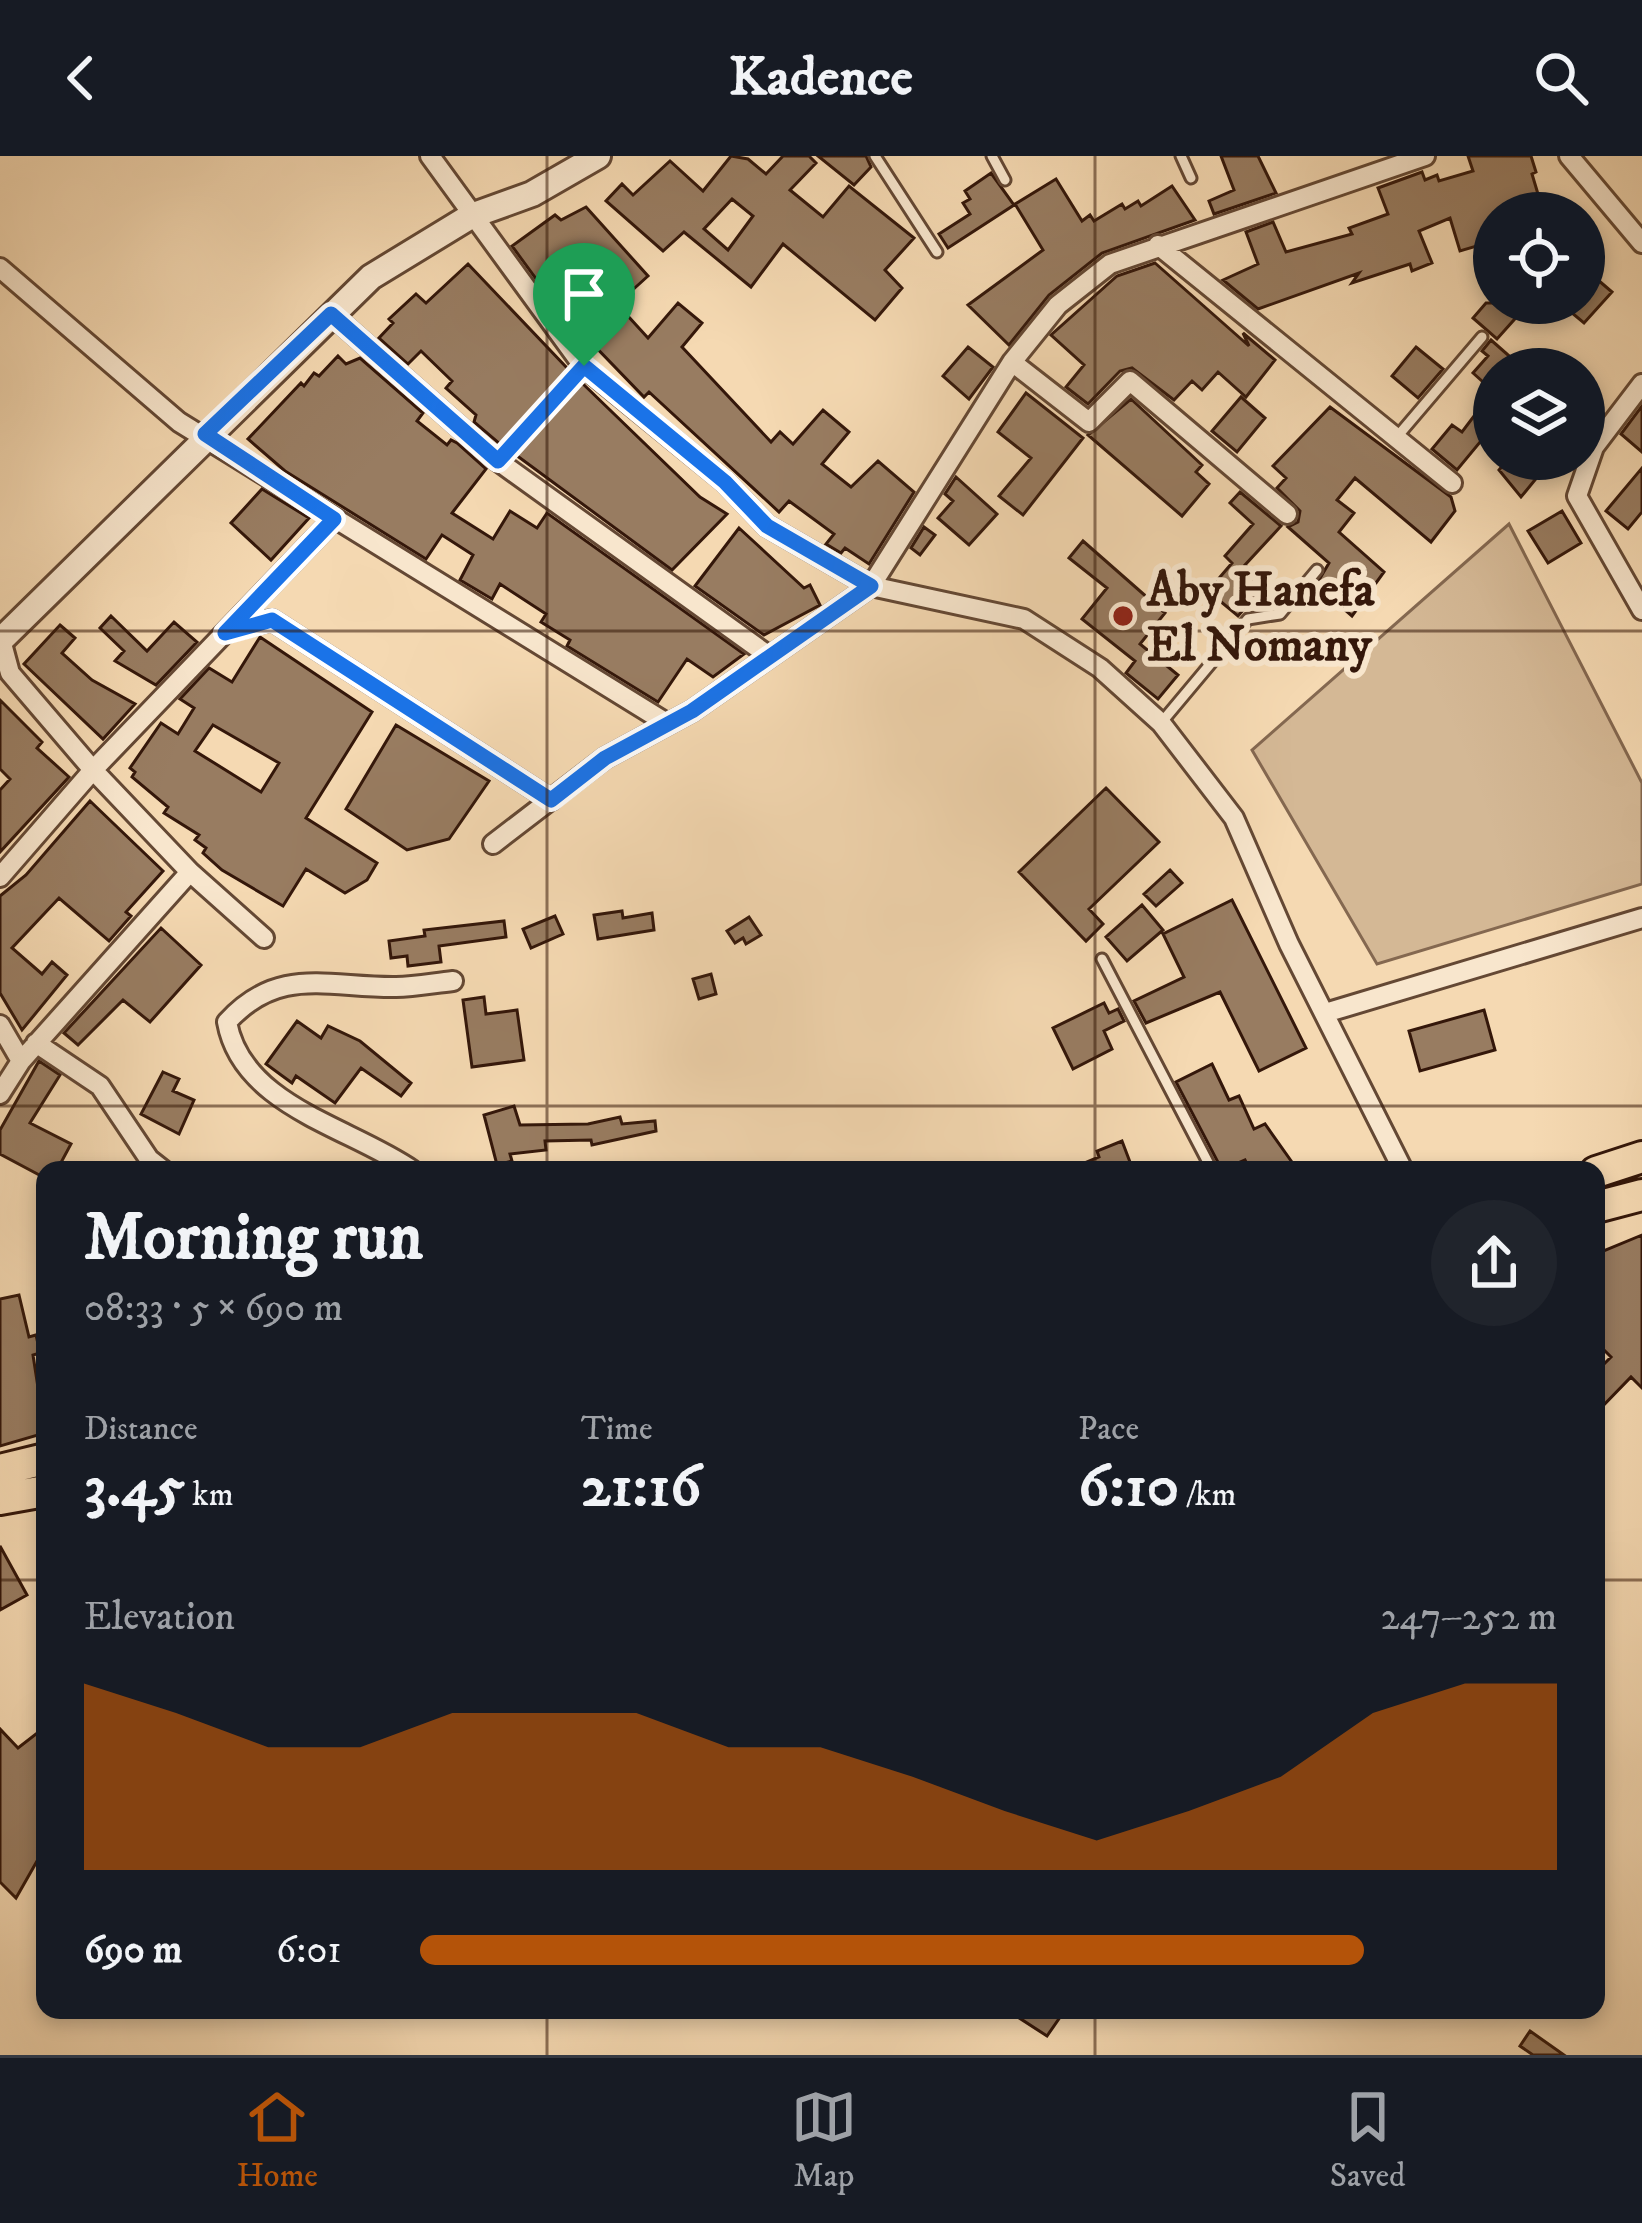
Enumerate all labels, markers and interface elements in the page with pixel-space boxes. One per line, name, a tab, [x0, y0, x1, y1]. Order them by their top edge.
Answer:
icon: back	[48, 45, 114, 111]
text: Kadence	[729, 45, 913, 112]
icon: search	[1528, 45, 1594, 111]
map controls	[1473, 192, 1605, 480]
button: locate	[1473, 192, 1605, 324]
pin	[533, 243, 635, 366]
icon: arrive	[551, 261, 617, 327]
button: layers	[1473, 348, 1605, 480]
place label: Aby Hanefa El Nomany	[1146, 561, 1375, 676]
marker: Aby Hanefa El Nomany	[1110, 603, 1136, 629]
text: Morning run	[84, 1198, 423, 1280]
button: share	[1431, 1200, 1557, 1326]
text: 08:33 · 5 × 690 m	[84, 1284, 343, 1333]
text: Distance	[84, 1409, 198, 1450]
text: Time	[581, 1409, 653, 1450]
text: Pace	[1078, 1409, 1139, 1450]
text: 3.45	[84, 1450, 185, 1525]
text: 21:16	[581, 1450, 701, 1525]
text: 6:10	[1078, 1450, 1179, 1525]
text: km	[185, 1475, 233, 1516]
text: /km	[1179, 1475, 1236, 1516]
text: Elevation	[84, 1593, 235, 1642]
text: 247–252 m	[1380, 1593, 1557, 1642]
text: 690 m	[84, 1926, 182, 1975]
text: 6:01	[276, 1926, 342, 1975]
tab: Home	[236, 2084, 318, 2197]
tab: Map	[791, 2084, 857, 2197]
tab: Saved	[1330, 2084, 1406, 2197]

